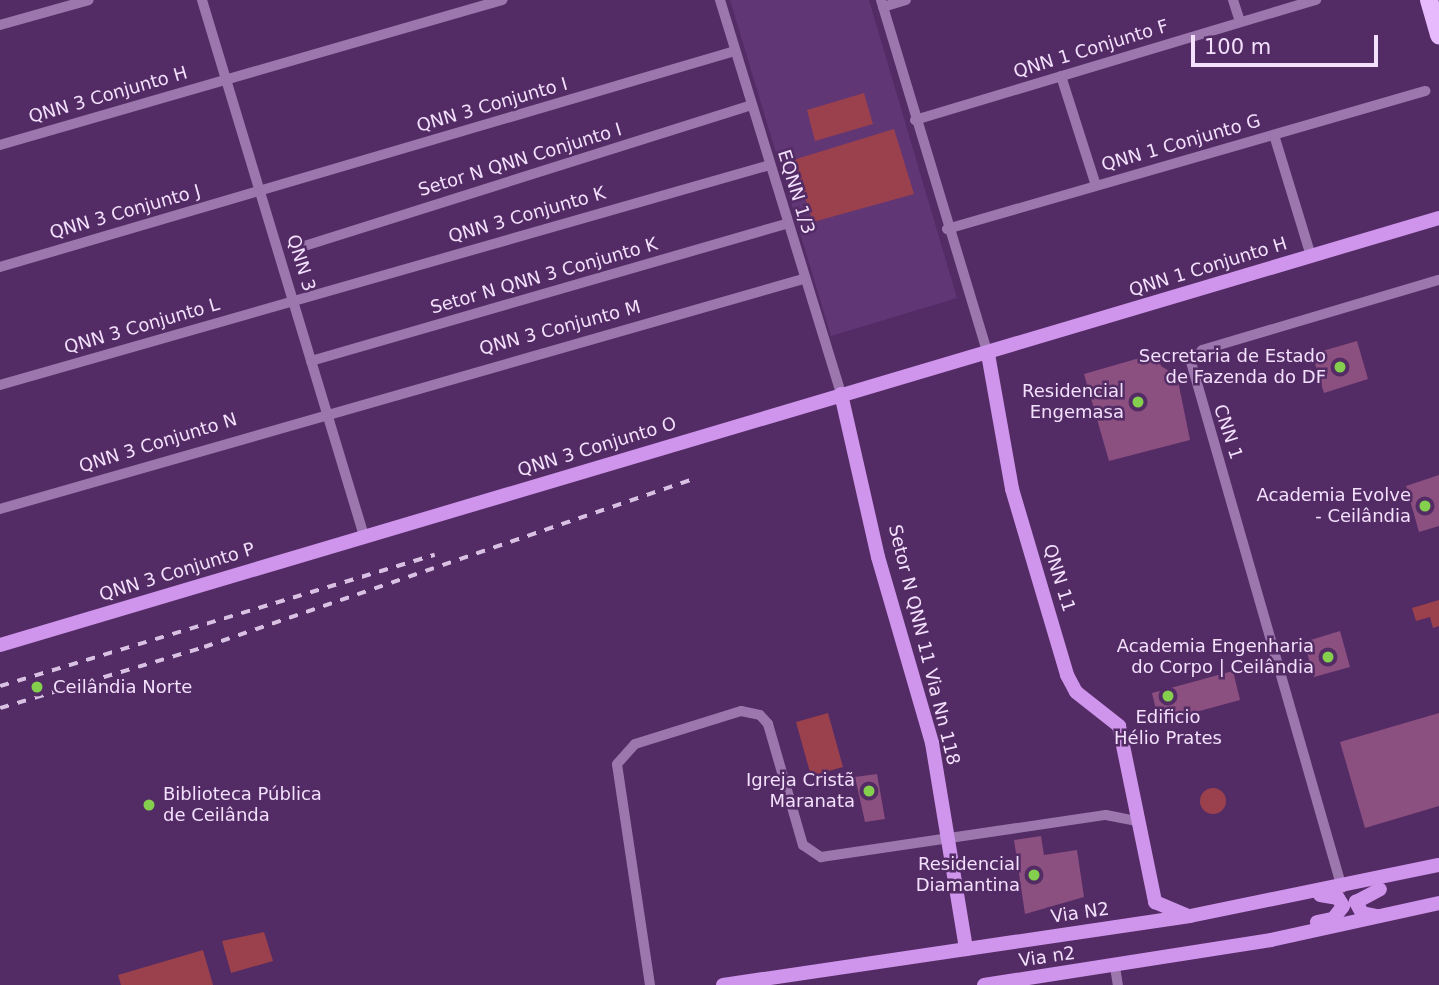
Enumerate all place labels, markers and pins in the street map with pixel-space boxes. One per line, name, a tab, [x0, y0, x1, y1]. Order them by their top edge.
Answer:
place label: Secretaria de Estado de Fazenda do DF	[1139, 346, 1326, 388]
marker: Secretaria de Estado de Fazenda do DF	[1332, 359, 1348, 375]
place label: Residencial Engemasa	[1022, 381, 1124, 424]
marker: Residencial Engemasa	[1130, 394, 1146, 410]
place label: Academia Evolve - Ceilândia	[1257, 485, 1411, 528]
marker: Academia Evolve - Ceilândia	[1417, 498, 1433, 514]
place label: Academia Engenharia do Corpo | Ceilândia	[1117, 636, 1314, 678]
marker: Academia Engenharia do Corpo | Ceilândia	[1320, 649, 1336, 665]
place label: Ceilândia Norte	[53, 676, 192, 698]
marker: Ceilândia Norte	[27, 677, 47, 697]
marker: Edificio Hélio Prates	[1160, 688, 1176, 704]
place label: Edificio Hélio Prates	[1114, 707, 1222, 750]
place label: Igreja Cristã Maranata	[746, 770, 855, 812]
marker: Igreja Cristã Maranata	[861, 783, 877, 799]
place label: Biblioteca Pública de Ceilânda	[163, 784, 322, 826]
marker: Biblioteca Pública de Ceilânda	[141, 797, 157, 813]
place label: Residencial Diamantina	[916, 854, 1020, 896]
marker: Residencial Diamantina	[1026, 867, 1042, 883]

